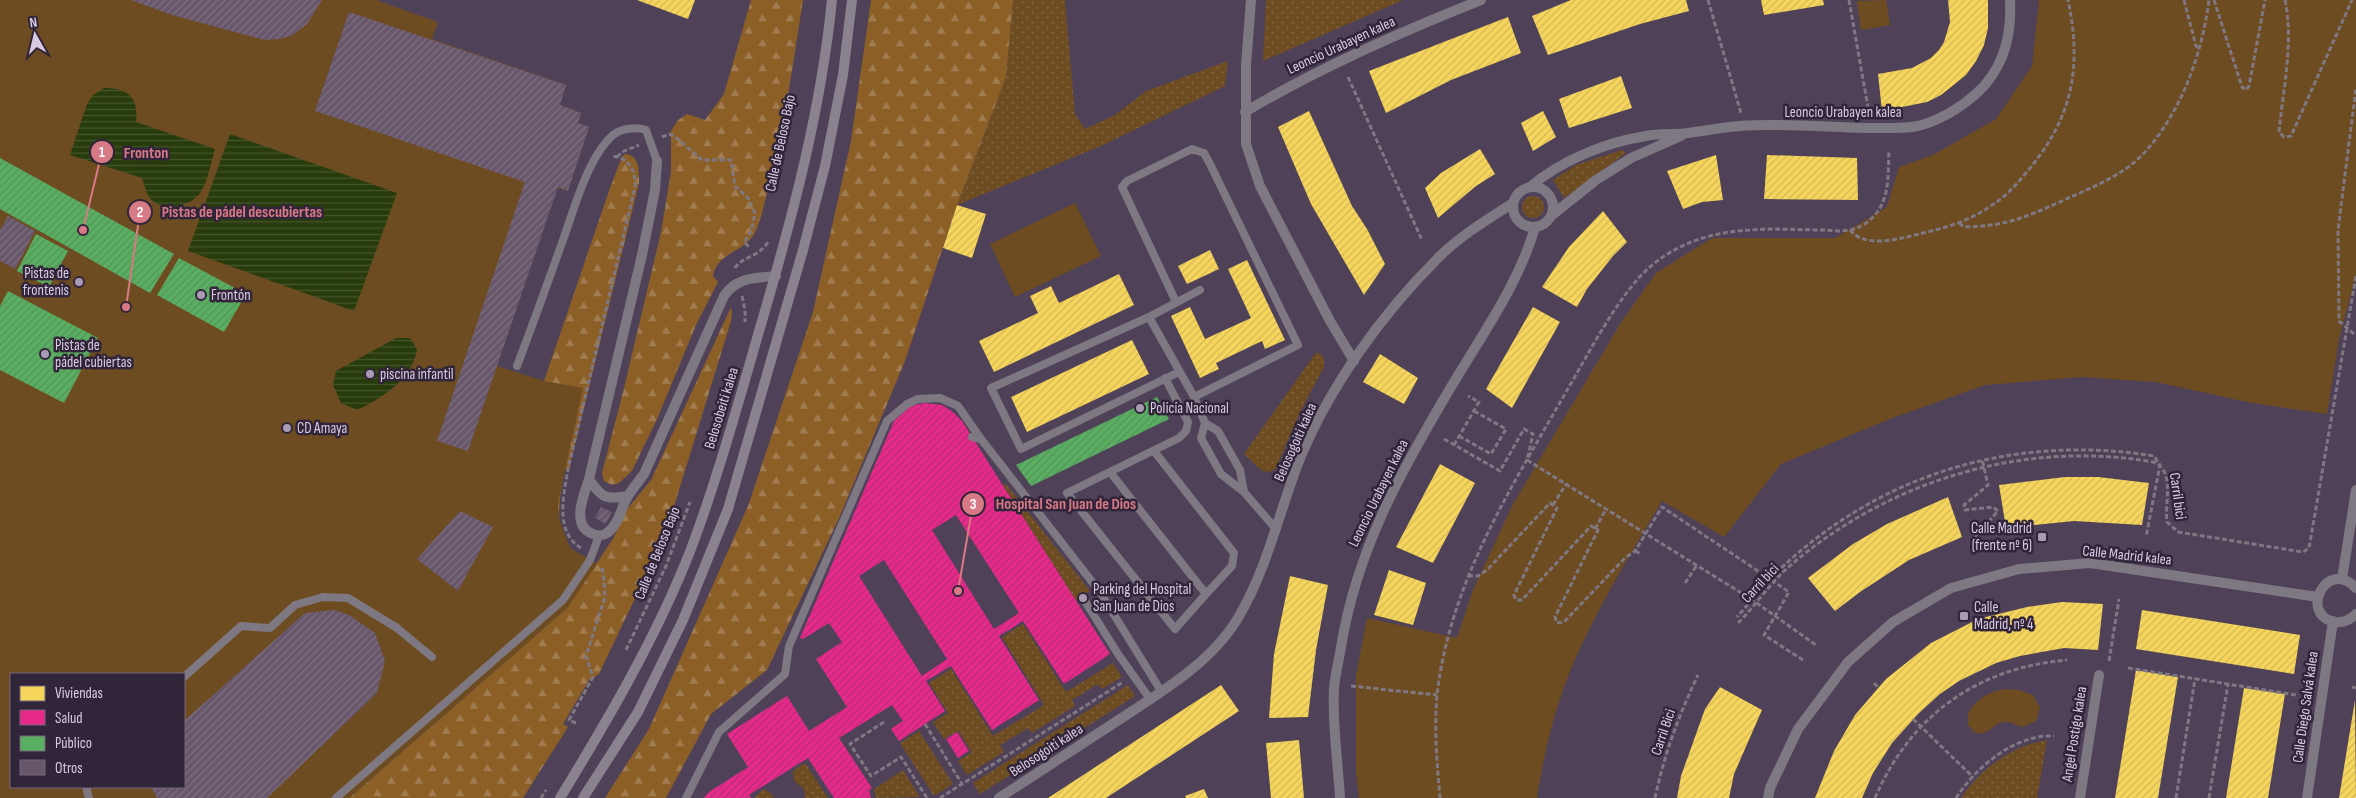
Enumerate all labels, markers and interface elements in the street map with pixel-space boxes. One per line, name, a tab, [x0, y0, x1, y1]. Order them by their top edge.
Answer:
north arrow	[10, 10, 60, 60]
street label: Leoncio Urabayen kalea	[1284, 12, 1399, 79]
text: N	[28, 14, 38, 32]
street label: Calle de Beloso Bajo	[761, 93, 800, 193]
street label: Leoncio Urabayen kalea	[1784, 103, 1902, 122]
callout: Fronton	[89, 137, 179, 168]
text: 1	[99, 143, 105, 162]
text: Fronton	[124, 144, 168, 163]
callout: Pistas de pádel descubiertas	[127, 196, 332, 227]
text: 2	[137, 203, 143, 222]
text: Pistas de pádel descubiertas	[162, 203, 322, 222]
place label: Pistas de frontenis	[23, 264, 69, 300]
marker: Pistas de frontenis	[73, 276, 85, 288]
place label: Frontón	[211, 286, 251, 305]
marker: Frontón	[195, 289, 207, 301]
place label: Pistas de pádel cubiertas	[55, 336, 132, 372]
marker: Pistas de pádel cubiertas	[39, 348, 51, 360]
place label: piscina infantil	[380, 365, 454, 384]
street label: Belosobeiti kalea	[700, 365, 743, 451]
marker: piscina infantil	[364, 368, 376, 380]
place label: Policía Nacional	[1150, 399, 1229, 418]
street label: Belosogoiti kalea	[1270, 400, 1321, 484]
marker: Policía Nacional	[1134, 402, 1146, 414]
place label: CD Amaya	[297, 419, 348, 438]
marker: CD Amaya	[281, 422, 293, 434]
street label: Leoncio Urabayen kalea	[1344, 436, 1413, 550]
street label: Carril bici	[2165, 471, 2190, 521]
callout: Hospital San Juan de Dios	[960, 488, 1146, 519]
text: 3	[970, 495, 977, 514]
text: Hospital San Juan de Dios	[996, 495, 1136, 514]
street label: Calle de Beloso Bajo	[630, 504, 685, 602]
place label: Calle Madrid (frente nº 6)	[1971, 519, 2032, 555]
marker: Calle Madrid (frente nº 6)	[2036, 531, 2048, 543]
street label: Calle Madrid kalea	[2081, 541, 2173, 570]
street label: Carril bici	[1737, 559, 1784, 607]
place label: Parking del Hospital San Juan de Dios	[1093, 580, 1191, 616]
marker: Parking del Hospital San Juan de Dios	[1077, 592, 1089, 604]
place label: Calle Madrid, nº 4	[1974, 598, 2033, 634]
marker: Calle Madrid, nº 4	[1958, 610, 1970, 622]
street label: Calle Diego Salvá kalea	[2288, 650, 2323, 764]
legend	[10, 673, 185, 788]
text: Viviendas	[55, 684, 103, 703]
street label: Angel Postigo kalea	[2057, 685, 2091, 784]
street label: Carril Bici	[1647, 706, 1680, 758]
text: Salud	[55, 709, 83, 728]
street label: Belosogoiti kalea	[1006, 719, 1087, 781]
text: Público	[55, 734, 92, 753]
text: Otros	[55, 759, 83, 778]

